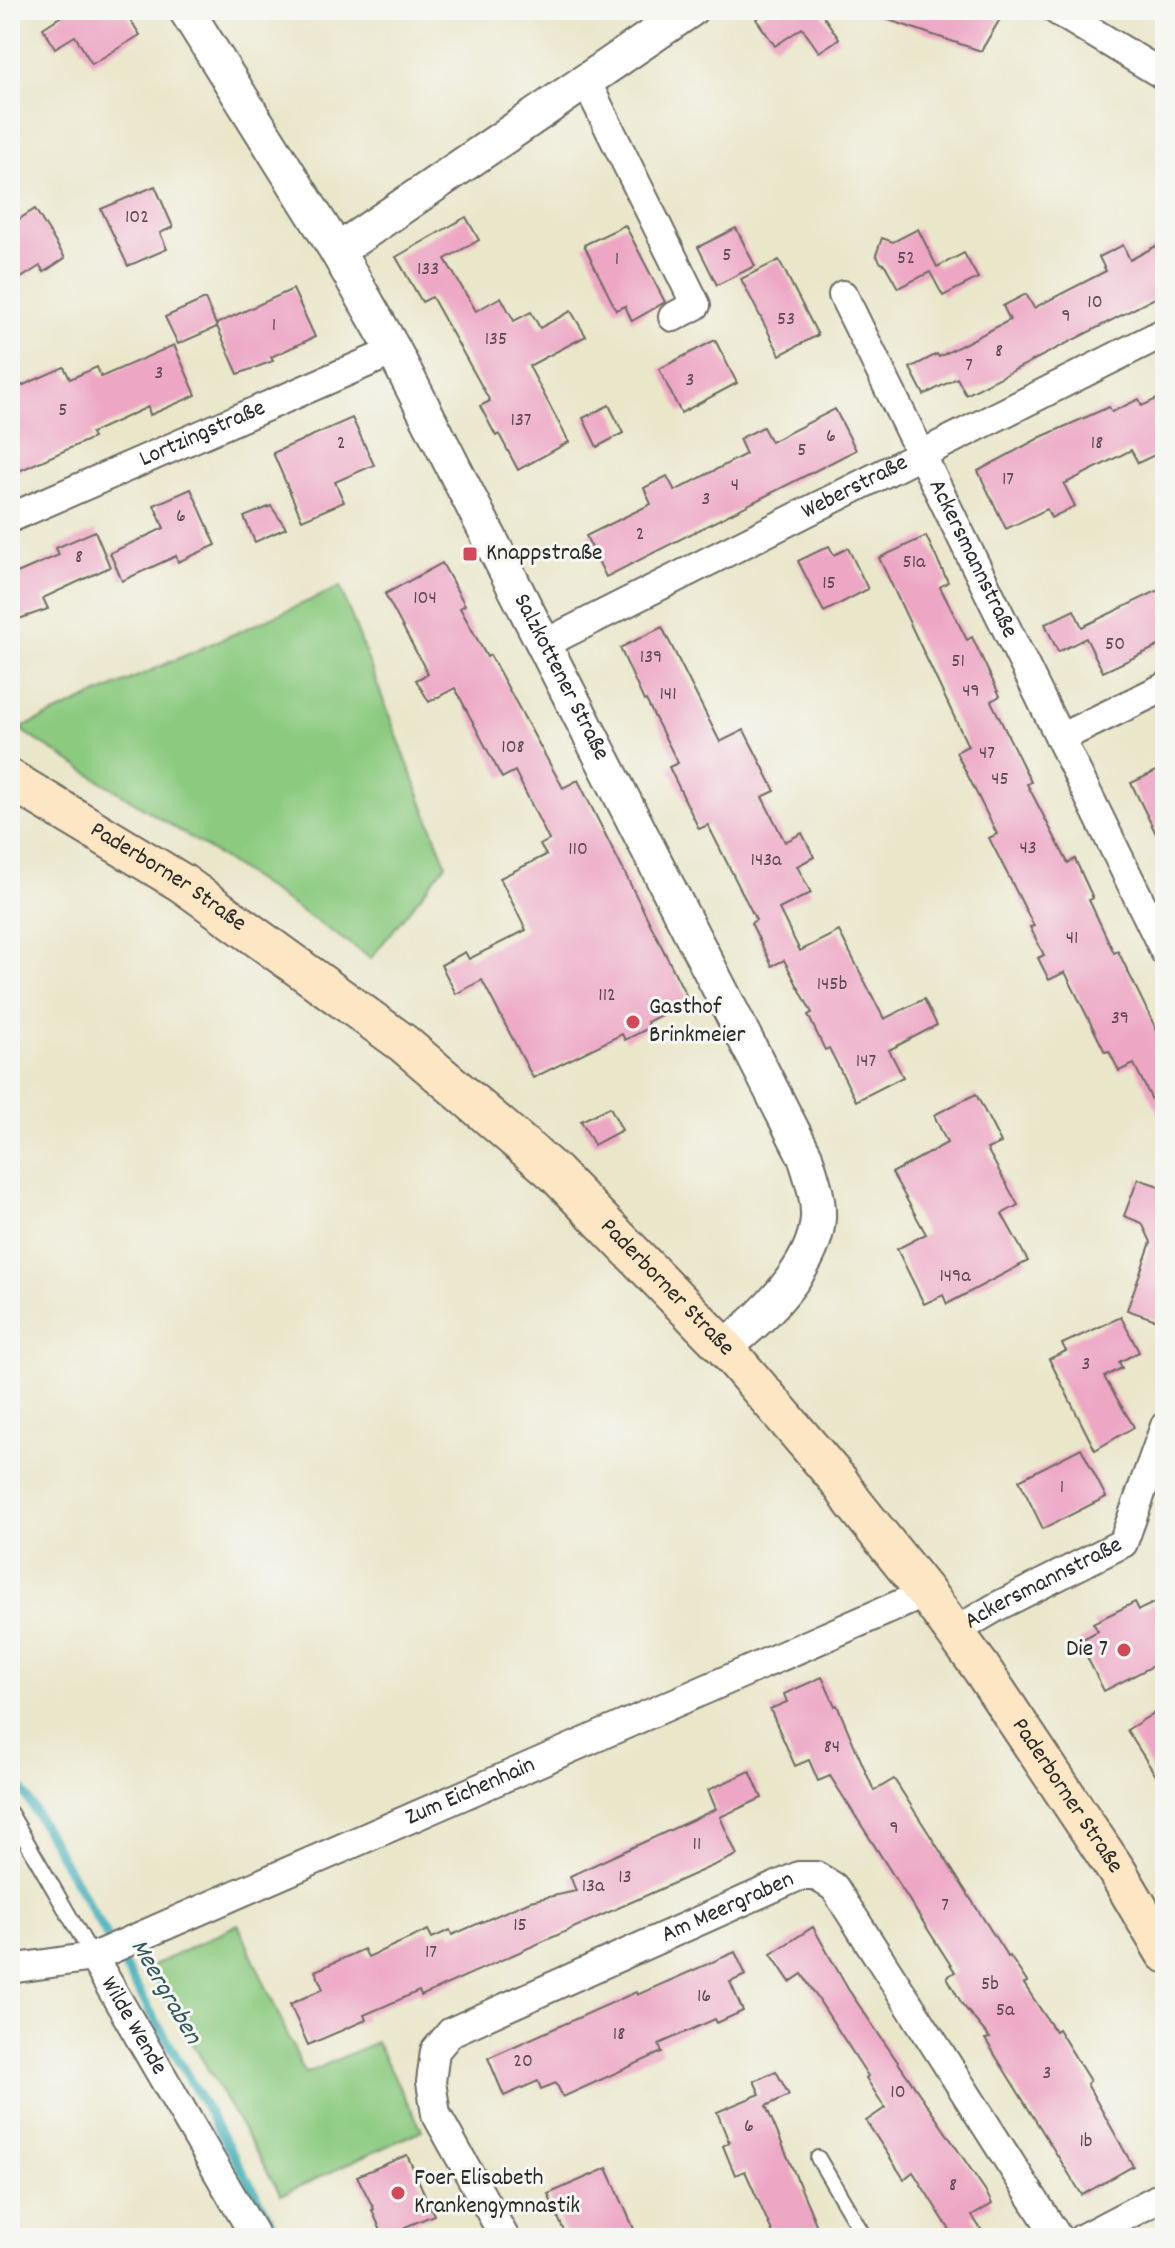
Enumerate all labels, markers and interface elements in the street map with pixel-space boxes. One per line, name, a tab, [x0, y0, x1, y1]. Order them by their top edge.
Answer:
house number: 102	[125, 204, 149, 232]
house number: 5	[722, 242, 732, 270]
house number: 52	[897, 245, 915, 273]
house number: 1	[615, 246, 619, 274]
house number: 133	[417, 256, 439, 284]
house number: 10	[1087, 289, 1103, 317]
house number: 9	[1061, 303, 1071, 331]
house number: 53	[777, 306, 795, 334]
house number: 1	[272, 312, 276, 340]
house number: 135	[485, 326, 507, 354]
house number: 8	[995, 338, 1003, 366]
house number: 7	[965, 352, 973, 380]
house number: 3	[155, 360, 163, 388]
house number: 3	[686, 367, 694, 395]
street label: Lortzingstraße	[134, 392, 271, 477]
house number: 5	[58, 397, 68, 425]
house number: 137	[511, 407, 531, 435]
house number: 6	[826, 423, 836, 451]
house number: 2	[337, 430, 345, 458]
house number: 18	[1091, 430, 1103, 458]
house number: 5	[797, 437, 807, 465]
street label: Weberstraße	[796, 447, 914, 529]
house number: 17	[1002, 466, 1014, 494]
house number: 4	[731, 472, 739, 500]
street label: Ackersmannstraße	[919, 474, 1026, 644]
house number: 3	[702, 486, 710, 514]
house number: 6	[176, 503, 186, 531]
house number: 2	[636, 521, 644, 549]
place label: Knappstraße	[486, 537, 603, 571]
house number: 8	[75, 544, 83, 572]
marker: Knappstraße	[461, 545, 479, 563]
house number: 51a	[902, 549, 926, 577]
house number: 15	[822, 570, 836, 598]
house number: 104	[413, 585, 437, 613]
street label: Salzkottener Straße	[504, 588, 617, 767]
house number: 50	[1105, 631, 1125, 659]
house number: 139	[640, 644, 662, 672]
house number: 51	[951, 648, 965, 676]
house number: 49	[962, 678, 980, 706]
house number: 141	[659, 681, 677, 709]
house number: 108	[501, 734, 525, 762]
house number: 47	[979, 740, 995, 768]
house number: 45	[991, 766, 1009, 794]
street label: Paderborner Straße	[83, 814, 253, 941]
house number: 43	[1019, 835, 1037, 863]
house number: 110	[568, 836, 588, 864]
house number: 143a	[751, 847, 782, 875]
house number: 41	[1066, 925, 1078, 953]
house number: 145b	[817, 971, 847, 999]
house number: 112	[598, 982, 616, 1010]
place label: Gasthof Brinkmeier	[649, 991, 746, 1053]
house number: 39	[1111, 1005, 1129, 1033]
marker: Gasthof Brinkmeier	[624, 1013, 642, 1031]
house number: 147	[856, 1048, 876, 1076]
street label: Paderborner Straße	[591, 1211, 742, 1364]
house number: 149a	[939, 1263, 971, 1291]
house number: 3	[1082, 1351, 1090, 1379]
house number: 1	[1060, 1474, 1064, 1502]
street label: Ackersmannstraße	[959, 1529, 1128, 1639]
place label: Die 7	[1066, 1633, 1108, 1667]
marker: Die 7	[1115, 1641, 1133, 1659]
street label: Paderborner Straße	[1002, 1712, 1131, 1881]
house number: 84	[824, 1734, 840, 1762]
street label: Zum Eichenhain	[400, 1749, 541, 1835]
house number: 9	[889, 1815, 899, 1843]
house number: 11	[693, 1831, 701, 1859]
street label: Am Meergraben	[656, 1863, 800, 1952]
house number: 13	[618, 1864, 632, 1892]
house number: 13a	[582, 1873, 605, 1901]
house number: 7	[941, 1892, 949, 1920]
house number: 15	[513, 1912, 527, 1940]
water label: Meergraben	[120, 1933, 210, 2052]
house number: 17	[425, 1939, 437, 1967]
street label: Wilde Wende	[91, 1971, 175, 2082]
house number: 5b	[981, 1971, 999, 1999]
house number: 16	[697, 1983, 711, 2011]
house number: 5a	[996, 1997, 1015, 2025]
house number: 18	[613, 2021, 625, 2049]
house number: 20	[513, 2048, 533, 2076]
house number: 3	[1043, 2060, 1051, 2088]
house number: 10	[890, 2079, 906, 2107]
house number: 6	[744, 2113, 754, 2141]
house number: 1b	[1079, 2128, 1093, 2156]
place label: Foer Elisabeth Krankengymnastik	[414, 2162, 580, 2224]
house number: 8	[949, 2172, 957, 2200]
marker: Foer Elisabeth Krankengymnastik	[389, 2184, 407, 2202]

